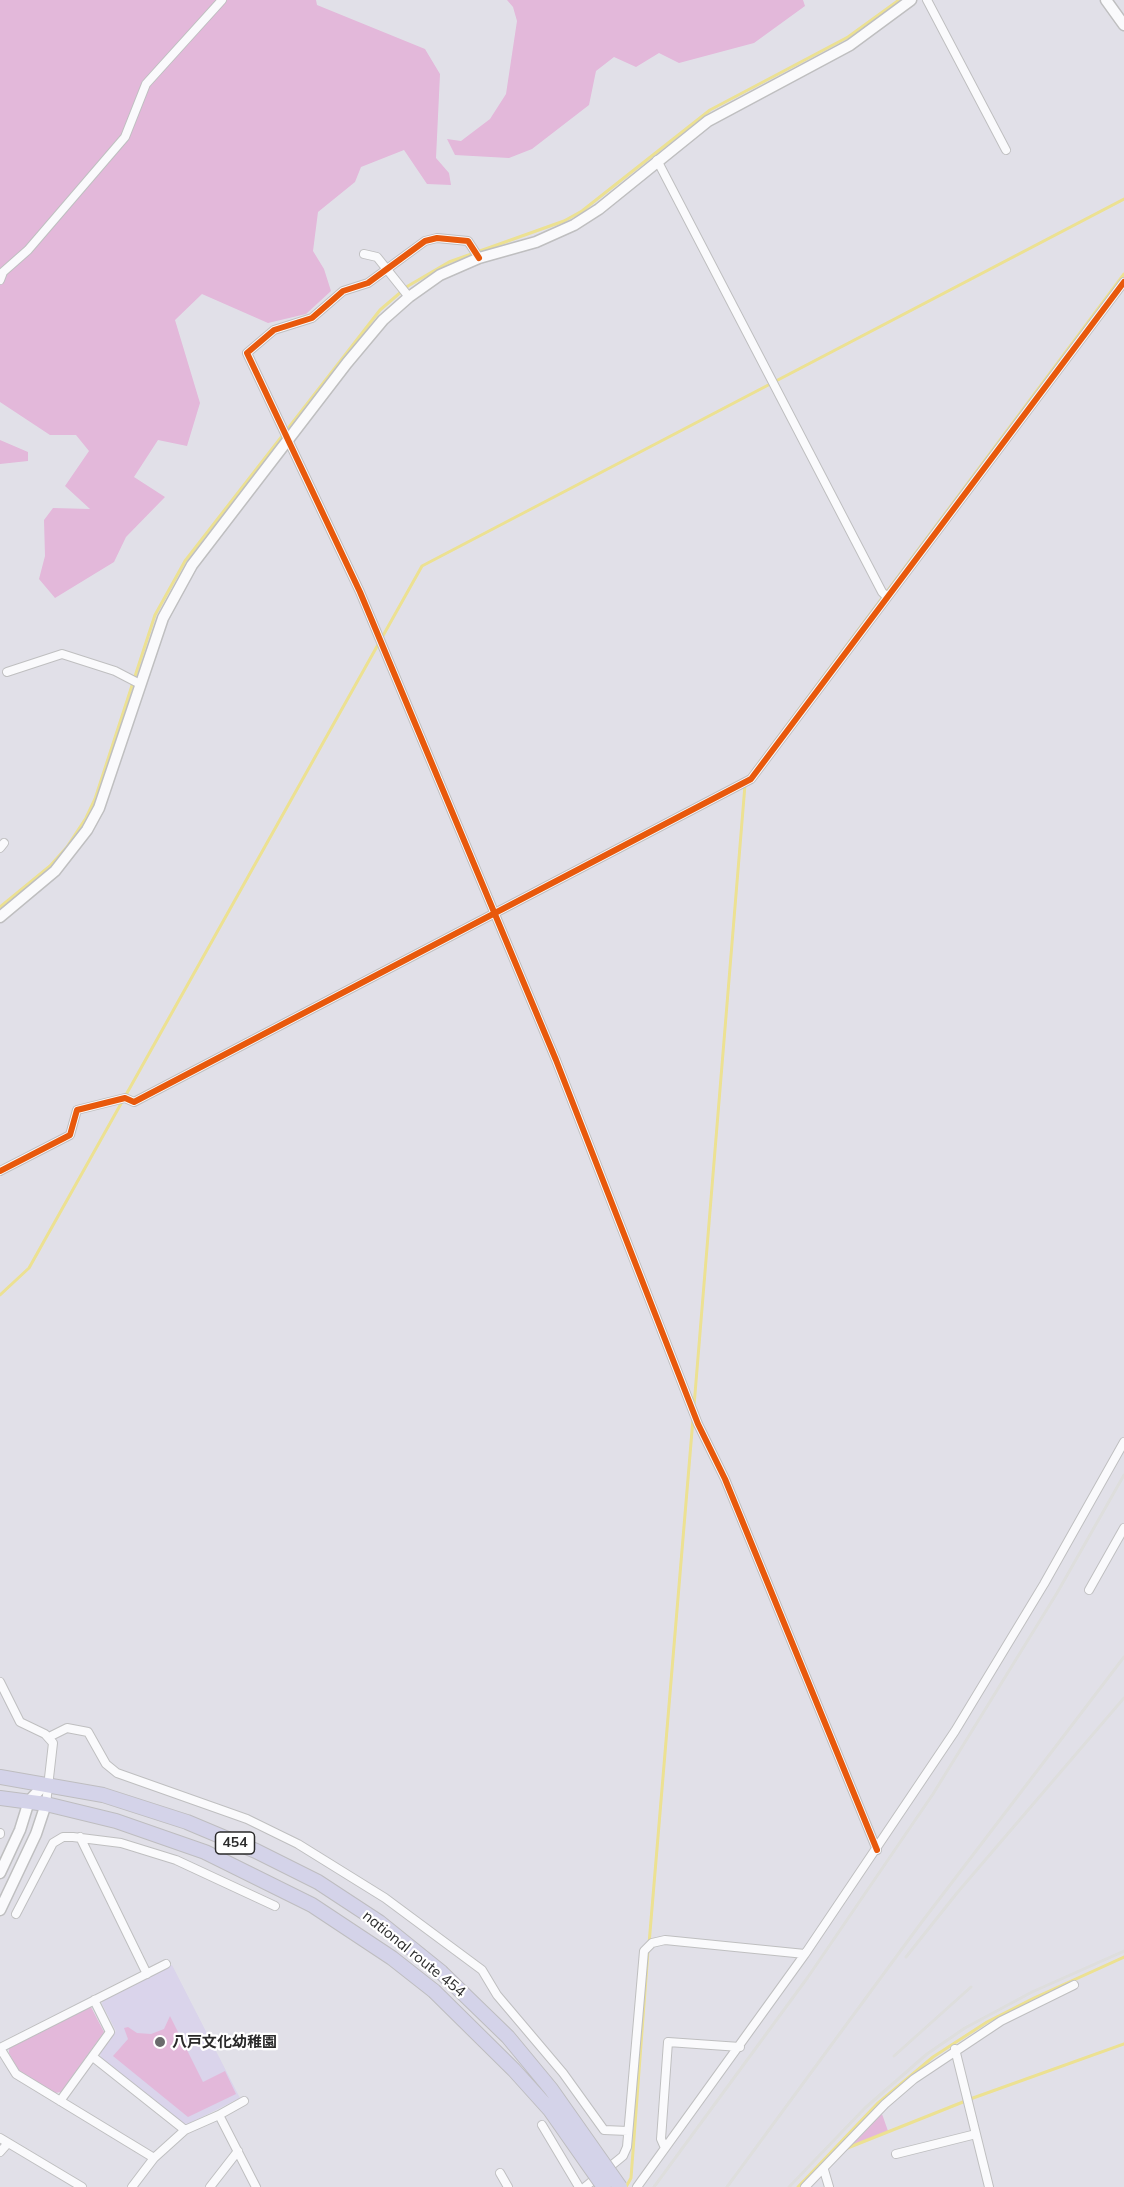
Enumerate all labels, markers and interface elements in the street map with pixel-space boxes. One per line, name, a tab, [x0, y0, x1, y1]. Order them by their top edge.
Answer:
road number: 454	[216, 1832, 254, 1854]
street label: national route 454	[359, 1907, 469, 2001]
place label: 八戸文化幼稚園	[172, 2033, 277, 2051]
marker: 八戸文化幼稚園	[153, 2035, 167, 2049]

